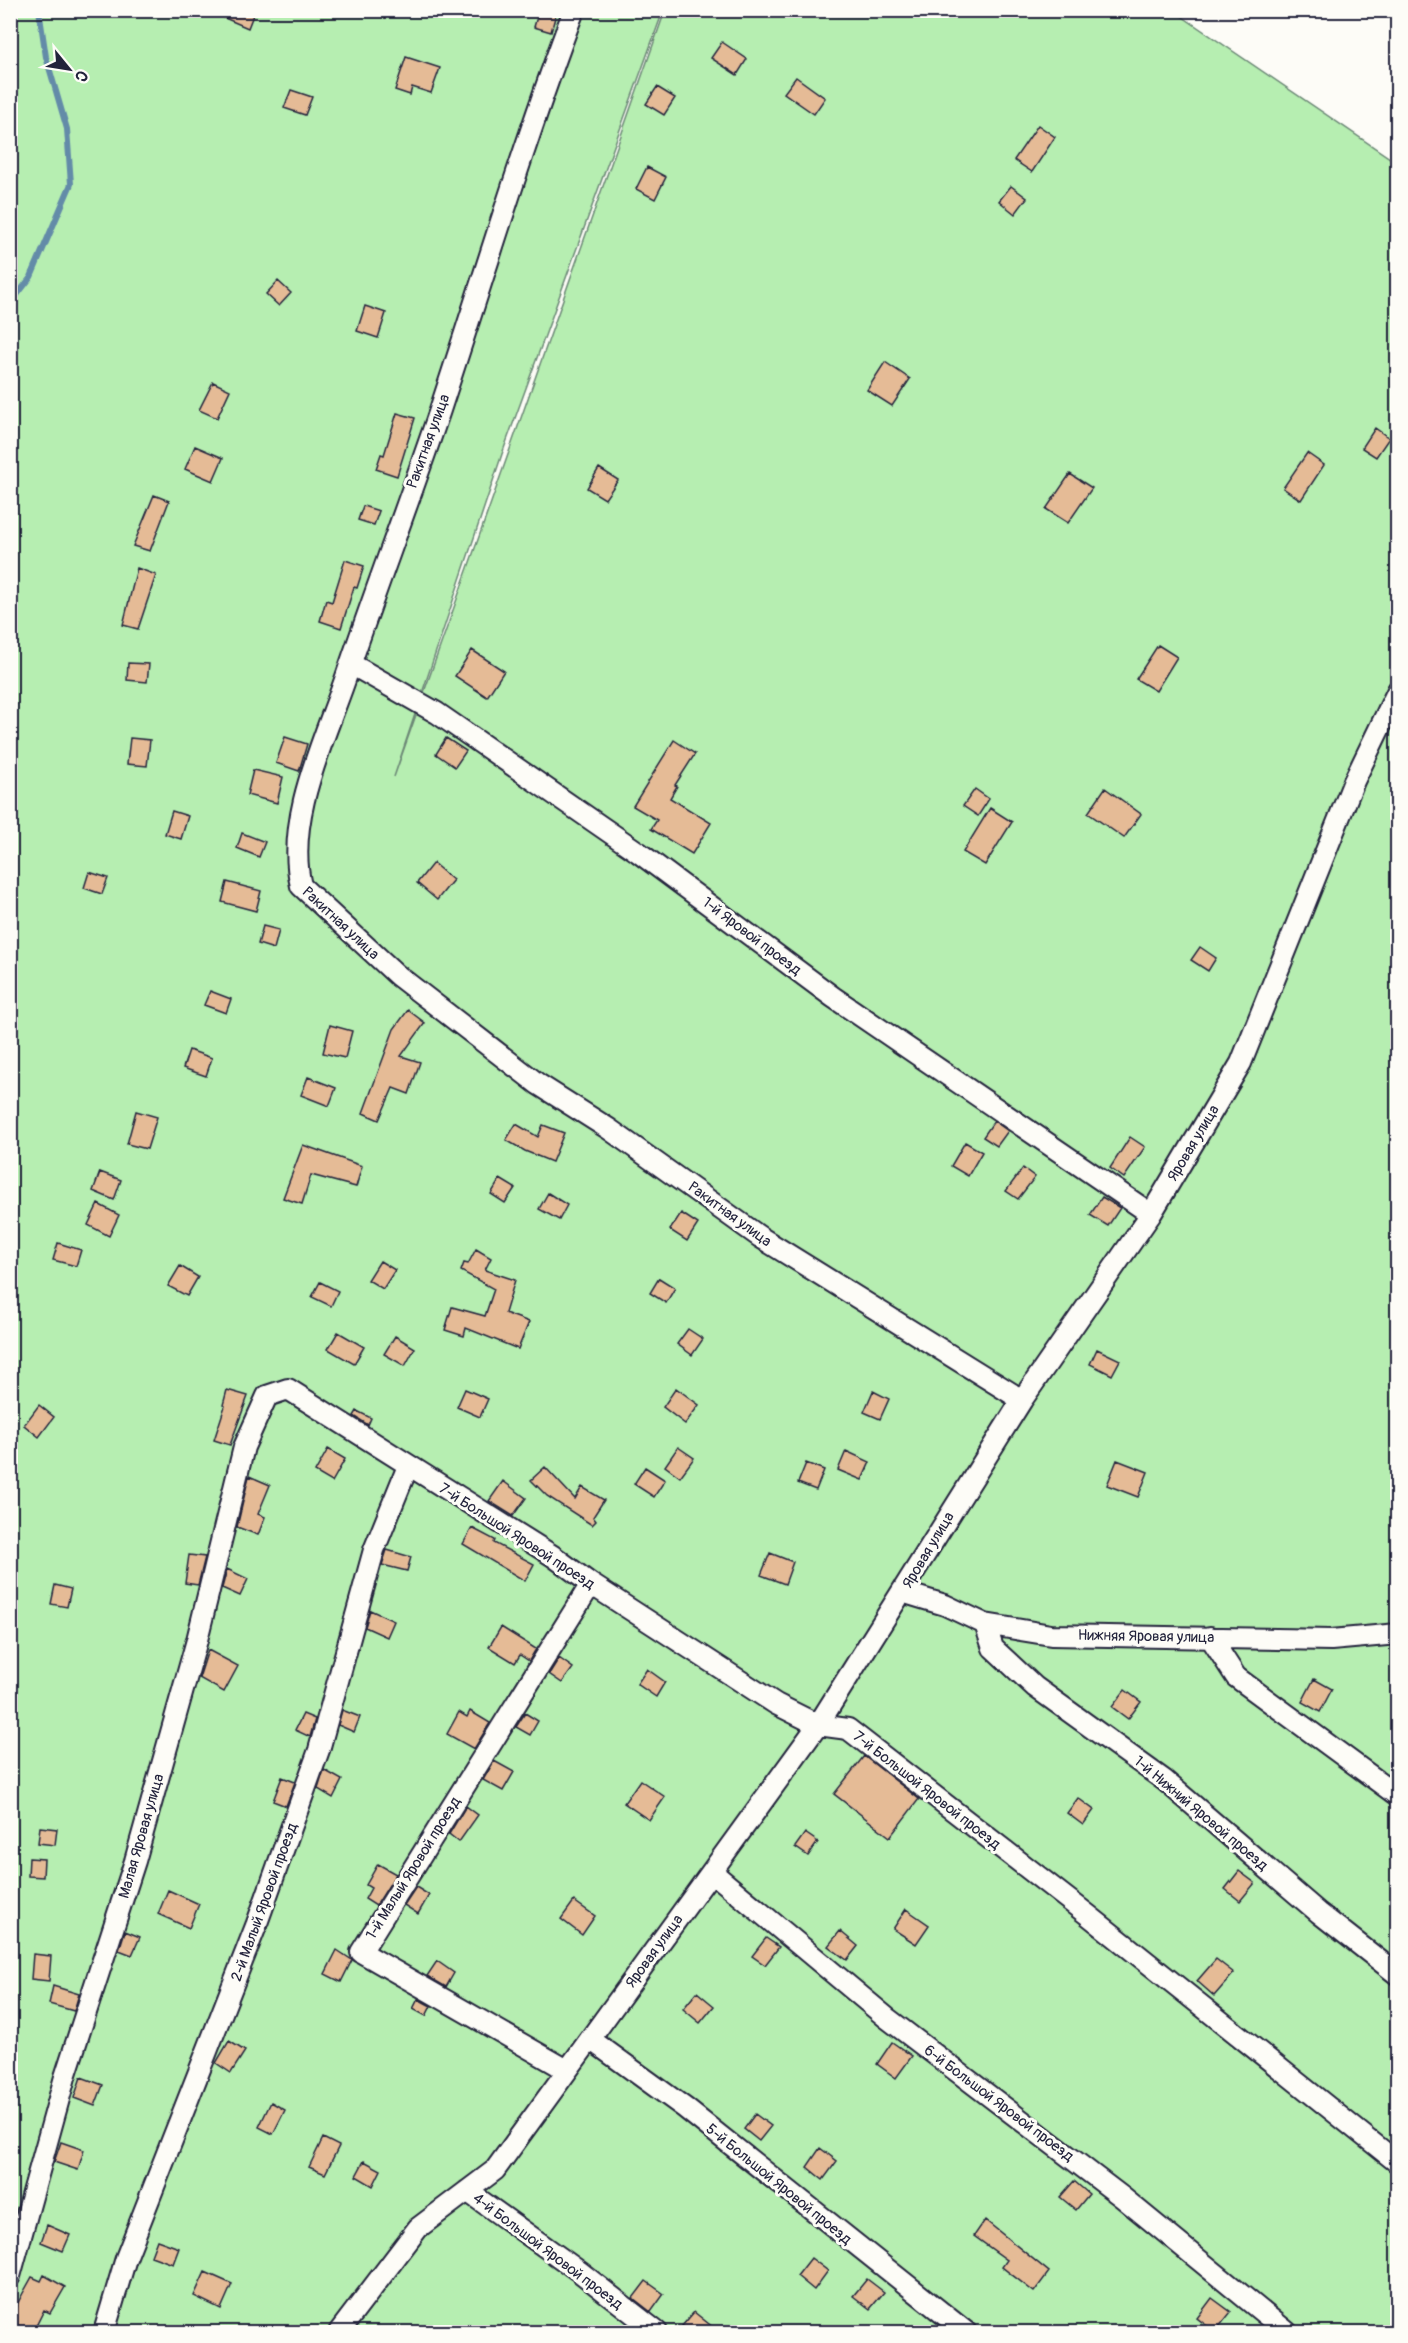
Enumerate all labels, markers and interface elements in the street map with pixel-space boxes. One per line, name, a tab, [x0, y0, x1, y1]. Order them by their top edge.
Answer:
north arrow	[39, 39, 99, 99]
text: С	[70, 67, 92, 85]
street label: Ракитная улица	[403, 392, 454, 491]
street label: Ракитная улица	[298, 883, 383, 964]
street label: 1-й Яровой проезд	[699, 893, 805, 980]
street label: Яровая улица	[1163, 1102, 1224, 1185]
street label: Ракитная улица	[684, 1178, 775, 1251]
street label: 7-й Большой Яровой проезд	[435, 1479, 598, 1594]
street label: Яровая улица	[898, 1509, 959, 1592]
street label: Нижняя Яровая улица	[1078, 1626, 1214, 1647]
street label: 7-й Большой Яровой проезд	[849, 1727, 1004, 1854]
street label: 1-й Нижний Яровой проезд	[1130, 1752, 1272, 1875]
street label: Малая Яровая улица	[115, 1772, 168, 1901]
street label: 1-й Малый Яровой проезд	[362, 1793, 465, 1943]
street label: 2-й Малый Яровой проезд	[227, 1820, 302, 1984]
street label: Яровая улица	[621, 1911, 687, 1992]
street label: 6-й Большой Яровой проезд	[920, 2041, 1077, 2166]
street label: 5-й Большой Яровой проезд	[702, 2120, 855, 2249]
street label: 4-й Большой Яровой проезд	[469, 2189, 626, 2314]

